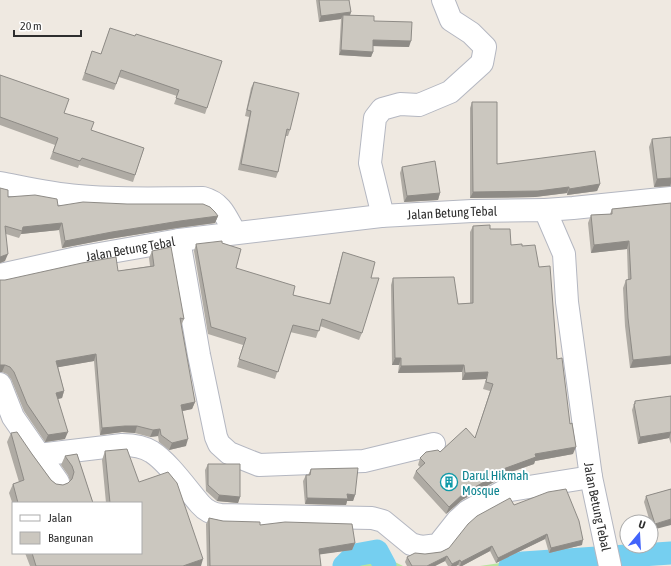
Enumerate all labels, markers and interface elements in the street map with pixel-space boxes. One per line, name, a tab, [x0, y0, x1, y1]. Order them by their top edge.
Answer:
scale bar	[14, 12, 81, 38]
text: 20 m	[20, 19, 42, 33]
street label: Jalan Betung Tebal	[407, 204, 498, 223]
street label: Jalan Betung Tebal	[85, 234, 177, 264]
street label: Jalan Betung Tebal	[581, 461, 614, 553]
place label: Darul Hikmah Mosque	[462, 468, 529, 498]
building icon: Darul Hikmah Mosque	[439, 472, 459, 492]
legend	[12, 502, 142, 554]
text: Jalan	[48, 511, 72, 525]
north arrow	[619, 514, 659, 554]
text: U	[637, 518, 647, 531]
text: Bangunan	[48, 531, 93, 545]

